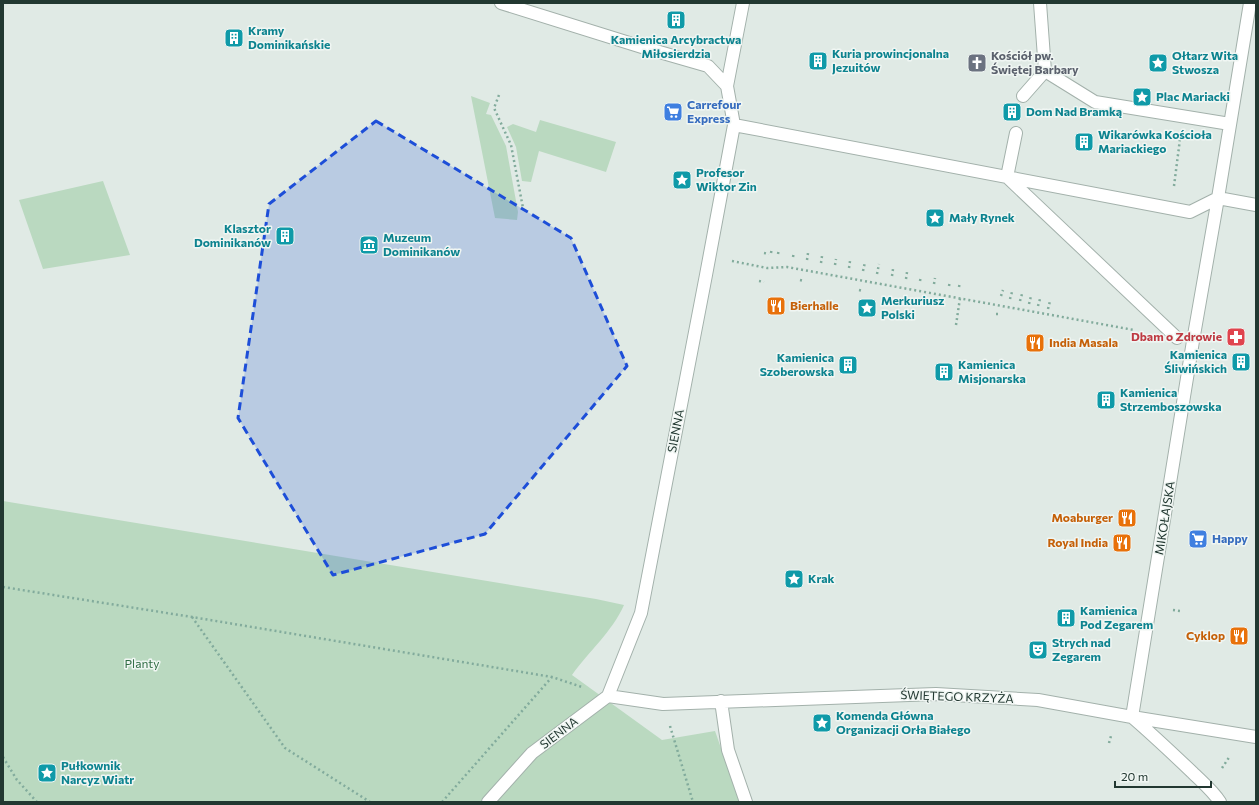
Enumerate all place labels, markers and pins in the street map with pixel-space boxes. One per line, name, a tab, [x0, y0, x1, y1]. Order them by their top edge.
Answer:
building icon: Kamienica Arcybractwa Miłosierdzia	[665, 9, 687, 31]
place label: Kramy Dominikańskie	[248, 23, 330, 51]
building icon: Kramy Dominikańskie	[223, 27, 245, 49]
place label: Kamienica Arcybractwa Miłosierdzia	[611, 32, 741, 60]
place label: Kuria prowincjonalna Jezuitów	[832, 46, 949, 75]
place label: Kościół pw. Świętej Barbary	[991, 48, 1079, 76]
place label: Ołtarz Wita Stwosza	[1172, 48, 1238, 76]
building icon: Kuria prowincjonalna Jezuitów	[807, 50, 829, 72]
church icon: Kościół pw. Świętej Barbary	[966, 52, 988, 74]
place icon: Ołtarz Wita Stwosza	[1147, 52, 1169, 74]
place icon: Plac Mariacki	[1131, 86, 1153, 108]
place label: Plac Mariacki	[1156, 89, 1230, 103]
place label: Carrefour Express	[687, 97, 741, 125]
supermarket icon: Carrefour Express	[662, 101, 684, 123]
building icon: Dom Nad Bramką	[1001, 101, 1023, 123]
place label: Dom Nad Bramką	[1026, 104, 1122, 118]
place label: Wikarówka Kościoła Mariackiego	[1098, 127, 1212, 155]
building icon: Wikarówka Kościoła Mariackiego	[1073, 131, 1095, 153]
place label: Profesor Wiktor Zin	[696, 165, 757, 193]
place icon: Profesor Wiktor Zin	[671, 169, 693, 191]
place icon: Mały Rynek	[924, 207, 946, 229]
place label: Mały Rynek	[949, 210, 1015, 224]
place label: Klasztor Dominikanów	[194, 221, 271, 249]
building icon: Klasztor Dominikanów	[274, 225, 296, 247]
place label: Muzeum Dominikanów	[383, 230, 460, 258]
museum icon: Muzeum Dominikanów	[358, 234, 380, 256]
place label: Merkuriusz Polski	[881, 293, 944, 321]
restaurant icon: Bierhalle	[765, 295, 787, 317]
place icon: Merkuriusz Polski	[856, 297, 878, 319]
place label: Bierhalle	[790, 298, 839, 312]
pharmacy icon: Dbam o Zdrowie	[1225, 326, 1247, 348]
place label: Dbam o Zdrowie	[1131, 329, 1222, 343]
restaurant icon: India Masala	[1024, 332, 1046, 354]
place label: India Masala	[1049, 335, 1118, 349]
place label: Kamienica Śliwińskich	[1164, 347, 1227, 375]
place label: Kamienica Szoberowska	[760, 350, 834, 378]
building icon: Kamienica Śliwińskich	[1230, 351, 1252, 373]
building icon: Kamienica Szoberowska	[837, 354, 859, 376]
place label: Kamienica Misjonarska	[958, 357, 1026, 385]
building icon: Kamienica Misjonarska	[933, 361, 955, 383]
place label: Kamienica Strzemboszowska	[1120, 385, 1222, 413]
building icon: Kamienica Strzemboszowska	[1095, 389, 1117, 411]
restaurant icon: Moaburger	[1116, 507, 1138, 529]
place label: Moaburger	[1051, 510, 1113, 524]
supermarket icon: Happy	[1187, 528, 1209, 550]
place label: Happy	[1212, 531, 1248, 545]
restaurant icon: Royal India	[1111, 532, 1133, 554]
place label: Royal India	[1047, 535, 1108, 549]
place icon: Krak	[783, 568, 805, 590]
place label: Krak	[808, 571, 835, 585]
place label: Kamienica Pod Zegarem	[1080, 603, 1153, 631]
building icon: Kamienica Pod Zegarem	[1055, 607, 1077, 629]
restaurant icon: Cyklop	[1228, 625, 1250, 647]
place label: Cyklop	[1186, 628, 1225, 642]
place label: Strych nad Zegarem	[1052, 635, 1111, 663]
theatre icon: Strych nad Zegarem	[1027, 639, 1049, 661]
place label: Komenda Główna Organizacji Orła Białego	[836, 708, 971, 736]
place icon: Komenda Główna Organizacji Orła Białego	[811, 712, 833, 734]
place label: Pułkownik Narcyz Wiatr	[61, 758, 134, 786]
place icon: Pułkownik Narcyz Wiatr	[36, 762, 58, 784]

